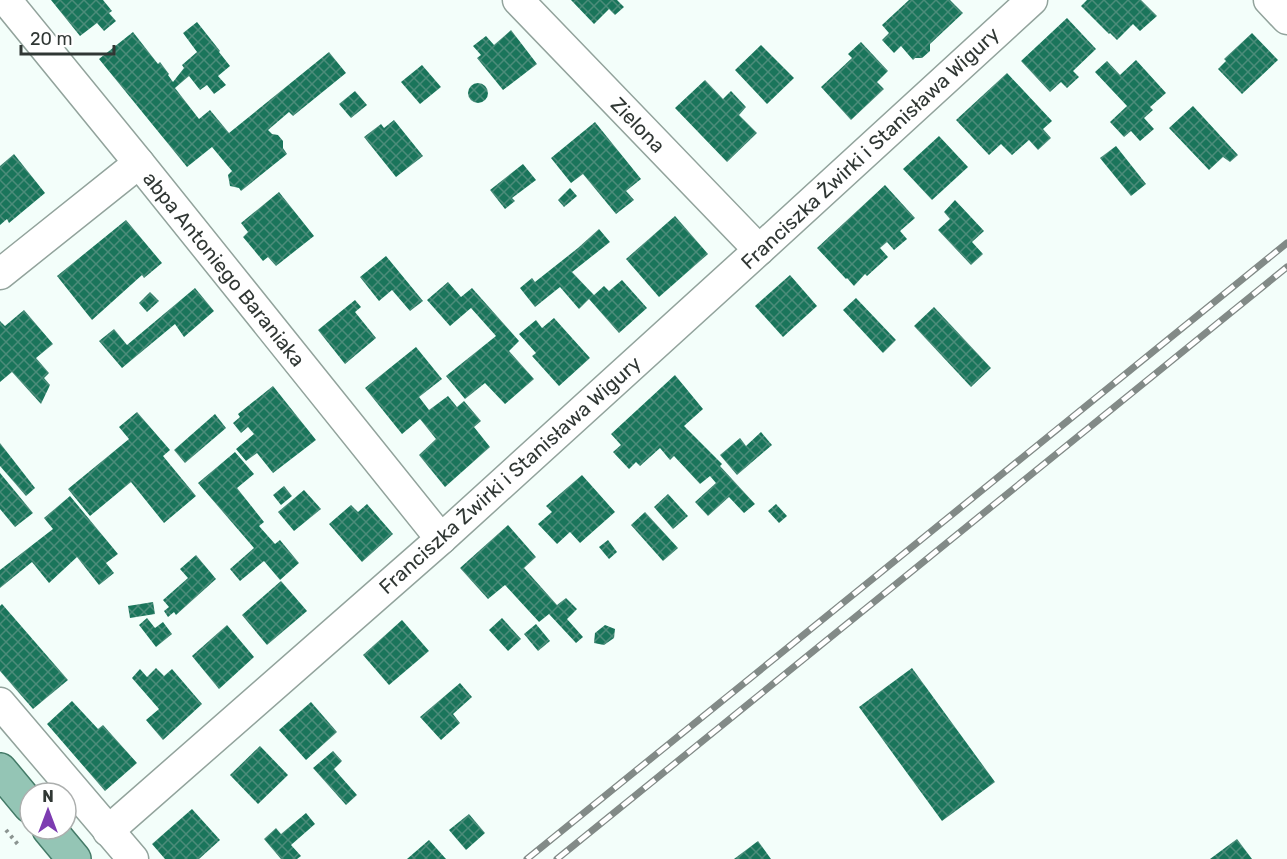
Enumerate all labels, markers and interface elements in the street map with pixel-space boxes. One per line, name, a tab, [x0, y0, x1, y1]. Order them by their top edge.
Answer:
scale bar	[21, 18, 114, 56]
street label: Franciszka Żwirki i Stanisława Wigury	[736, 22, 1004, 274]
text: 20 m	[30, 28, 72, 50]
street label: Zielona	[606, 92, 670, 158]
street label: abpa Antoniego Baraniaka	[138, 167, 310, 371]
street label: Franciszka Żwirki i Stanisława Wigury	[374, 351, 646, 599]
north arrow	[18, 781, 78, 841]
text: N	[42, 787, 54, 806]

